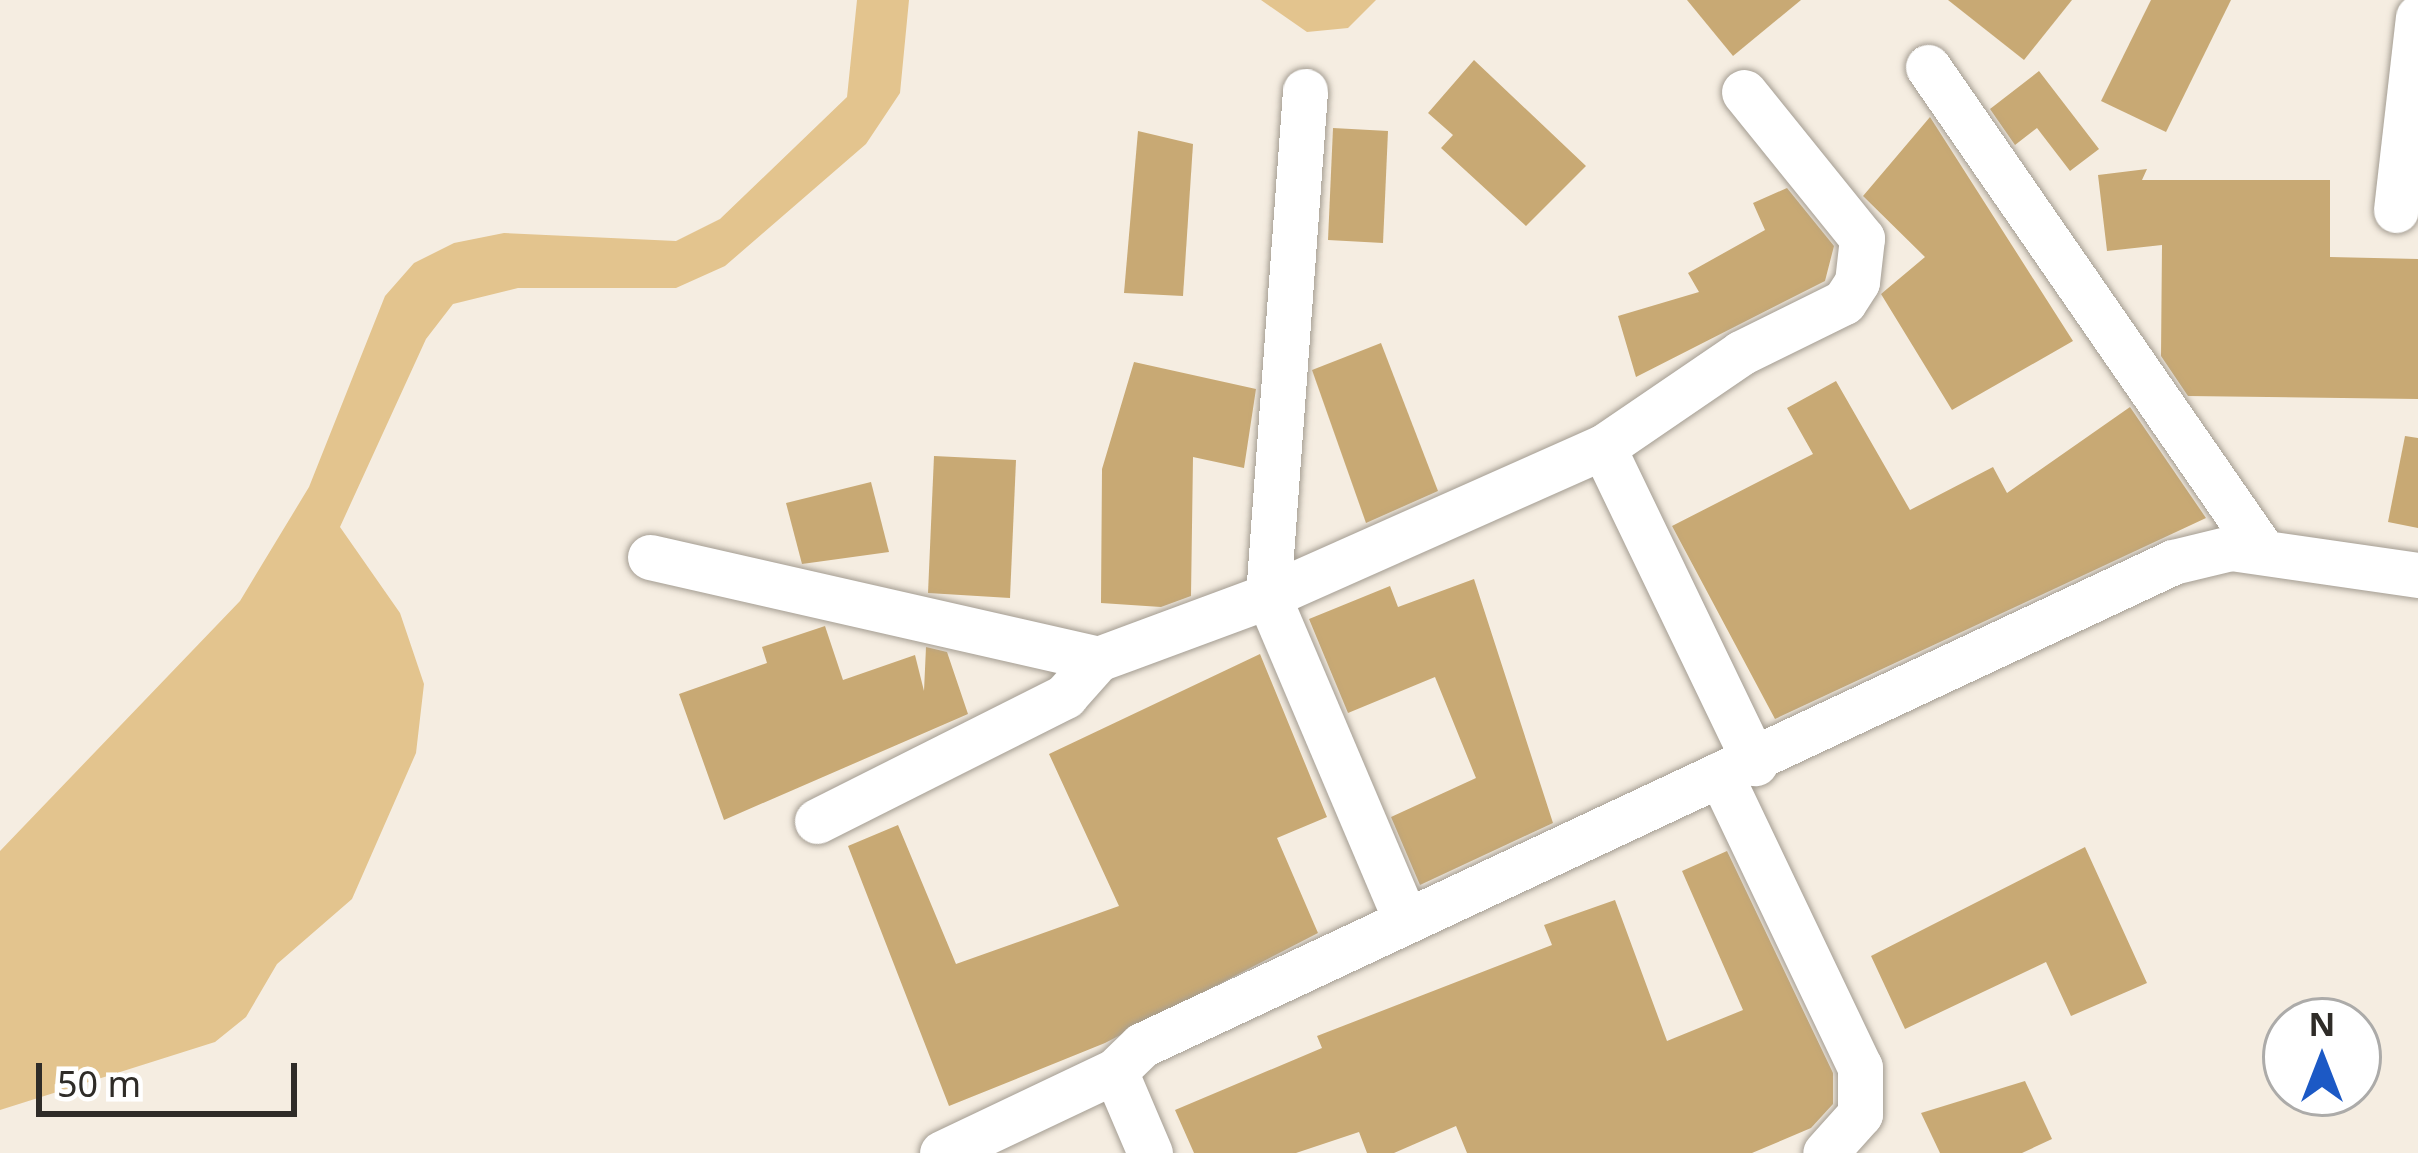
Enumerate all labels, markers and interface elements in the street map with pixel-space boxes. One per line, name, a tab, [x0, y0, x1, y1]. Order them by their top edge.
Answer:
north arrow	[2262, 997, 2382, 1117]
text: N	[2309, 1001, 2335, 1046]
scale bar	[42, 1039, 303, 1113]
text: 50 m	[57, 1059, 141, 1108]

